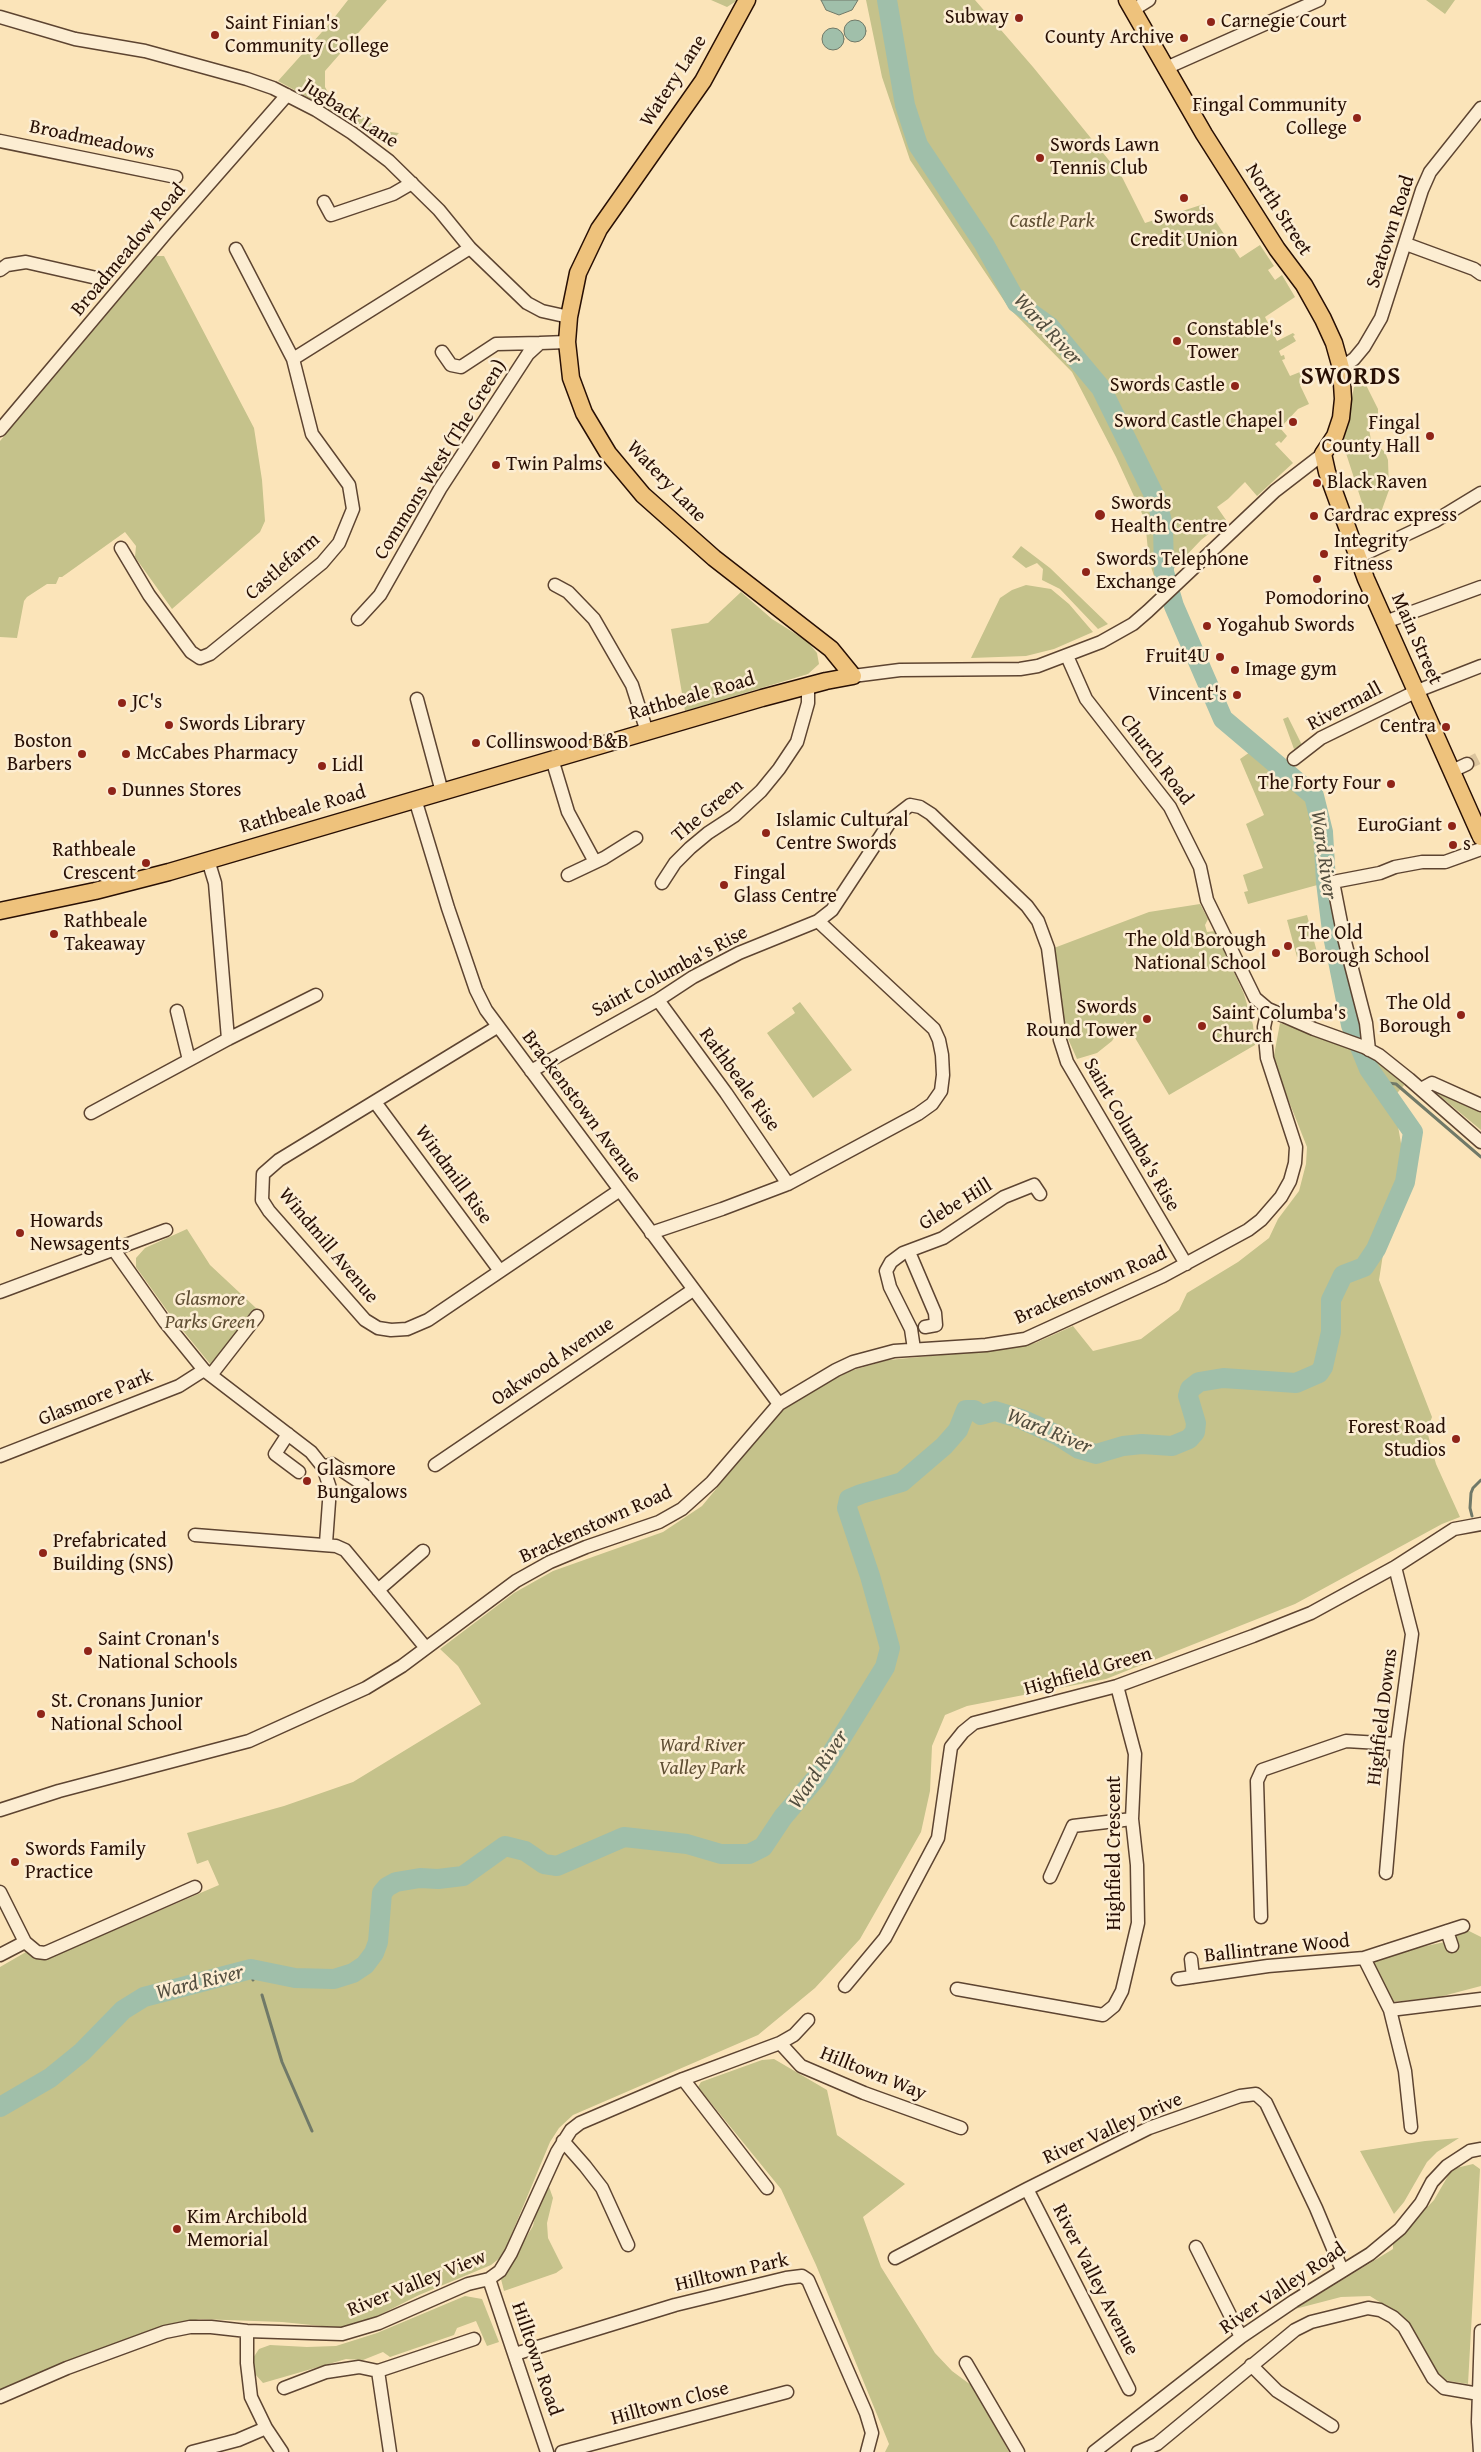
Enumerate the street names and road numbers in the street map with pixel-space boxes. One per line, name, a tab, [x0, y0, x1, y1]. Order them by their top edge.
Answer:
street label: Watery Lane	[635, 31, 713, 131]
street label: Jugback Lane	[297, 74, 403, 154]
street label: Broadmeadows	[27, 115, 157, 165]
street label: North Street	[1239, 160, 1317, 260]
street label: Seatown Road	[1361, 173, 1421, 291]
street label: Broadmeadow Road	[67, 179, 191, 321]
street label: Commons West (The Green)	[370, 356, 512, 564]
street label: Watery Lane	[621, 436, 711, 528]
street label: Castlefarm	[241, 528, 325, 606]
street label: Main Street	[1385, 589, 1447, 689]
street label: Rathbeale Road	[626, 668, 758, 726]
street label: Rivermall	[1303, 677, 1387, 737]
street label: Church Road	[1114, 710, 1198, 810]
street label: The Green	[667, 774, 749, 848]
street label: Rathbeale Road	[237, 781, 369, 839]
street label: Saint Columba's Rise	[588, 921, 752, 1023]
street label: Rathbeale Rise	[693, 1023, 785, 1137]
street label: Brackenstown Avenue	[516, 1026, 646, 1188]
street label: Saint Columba's Rise	[1077, 1054, 1185, 1216]
street label: Windmill Rise	[409, 1121, 497, 1229]
street label: Glebe Hill	[915, 1174, 997, 1236]
street label: Windmill Avenue	[273, 1183, 383, 1309]
street label: Brackenstown Road	[1011, 1242, 1171, 1330]
street label: Oakwood Avenue	[487, 1312, 619, 1412]
street label: Glasmore Park	[35, 1364, 157, 1432]
street label: Brackenstown Road	[516, 1481, 676, 1569]
street label: Highfield Green	[1021, 1642, 1155, 1702]
street label: Highfield Downs	[1363, 1647, 1403, 1787]
street label: Highfield Crescent	[1103, 1776, 1127, 1930]
street label: Ballintrane Wood	[1203, 1929, 1351, 1969]
street label: Hilltown Way	[816, 2042, 930, 2106]
street label: River Valley Drive	[1040, 2088, 1186, 2170]
street label: River Valley Avenue	[1047, 2200, 1143, 2360]
street label: River Valley Road	[1215, 2238, 1351, 2340]
street label: River Valley View	[344, 2245, 490, 2323]
street label: Hilltown Park	[673, 2248, 791, 2298]
street label: Hilltown Road	[505, 2299, 567, 2419]
street label: Hilltown Close	[608, 2377, 732, 2431]

